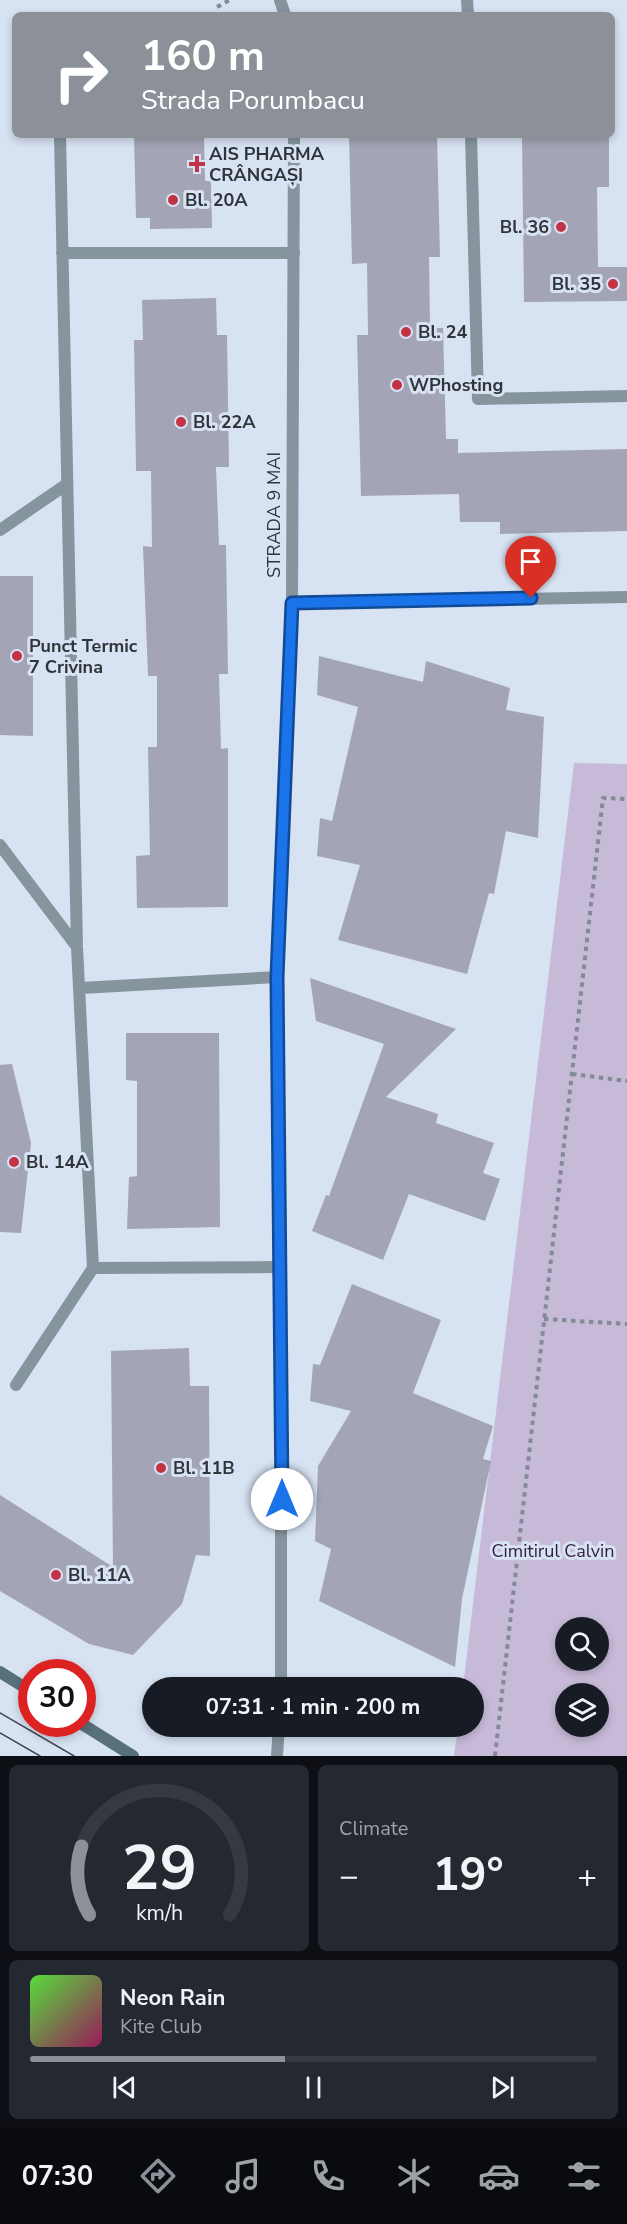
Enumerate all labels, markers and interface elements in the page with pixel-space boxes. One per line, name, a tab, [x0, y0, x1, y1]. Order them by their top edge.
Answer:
text: 160 m	[141, 28, 265, 85]
icon: right	[42, 36, 120, 114]
text: Strada Porumbacu	[141, 82, 365, 119]
place label: AIS PHARMA CRÂNGAȘI	[209, 142, 325, 187]
marker: AIS PHARMA CRÂNGAȘI	[190, 157, 204, 171]
place label: Bl. 20A	[185, 188, 248, 212]
marker: Bl. 20A	[166, 193, 180, 207]
place label: Bl. 36	[500, 215, 549, 239]
marker: Bl. 36	[554, 220, 568, 234]
place label: Bl. 35	[552, 272, 601, 296]
marker: Bl. 35	[606, 277, 620, 291]
place label: Bl. 24	[418, 320, 467, 344]
marker: Bl. 24	[399, 325, 413, 339]
place label: WPhosting	[409, 373, 503, 397]
marker: WPhosting	[390, 378, 404, 392]
place label: Bl. 22A	[193, 410, 256, 434]
marker: Bl. 22A	[174, 415, 188, 429]
street label: STRADA 9 MAI	[262, 452, 286, 578]
pin	[505, 536, 556, 598]
icon: arrive	[514, 545, 547, 578]
place label: Punct Termic 7 Crivina	[29, 634, 138, 679]
marker: Punct Termic 7 Crivina	[10, 649, 24, 663]
place label: Bl. 14A	[26, 1150, 89, 1174]
marker: Bl. 14A	[7, 1155, 21, 1169]
place label: Bl. 11B	[173, 1456, 235, 1480]
marker: Bl. 11B	[154, 1461, 168, 1475]
position arrow	[250, 1467, 314, 1531]
park label: Cimitirul Calvin	[492, 1539, 615, 1563]
place label: Bl. 11A	[68, 1563, 131, 1587]
marker: Bl. 11A	[49, 1568, 63, 1582]
map controls	[555, 1617, 609, 1737]
button: search	[555, 1617, 609, 1671]
speed limit sign: 30	[18, 1659, 96, 1737]
button: layers	[555, 1683, 609, 1737]
text: 07:31 · 1 min · 200 m	[206, 1692, 420, 1722]
text: Climate	[339, 1815, 408, 1842]
text: 29	[122, 1826, 196, 1911]
text: 19°	[432, 1845, 504, 1906]
text: −	[339, 1854, 359, 1899]
text: +	[577, 1854, 597, 1899]
text: km/h	[135, 1898, 183, 1928]
text: Neon Rain	[120, 1983, 225, 2013]
text: Kite Club	[120, 2013, 202, 2040]
icon: previous	[108, 2071, 141, 2104]
icon: pause	[297, 2071, 330, 2104]
icon: next	[486, 2071, 519, 2104]
icon: directions	[137, 2155, 179, 2197]
icon: music	[222, 2155, 264, 2197]
icon: phone	[307, 2155, 349, 2197]
icon: climate	[393, 2155, 435, 2197]
icon: car	[478, 2155, 520, 2197]
icon: filters	[563, 2155, 605, 2197]
text: 07:30	[22, 2158, 93, 2195]

